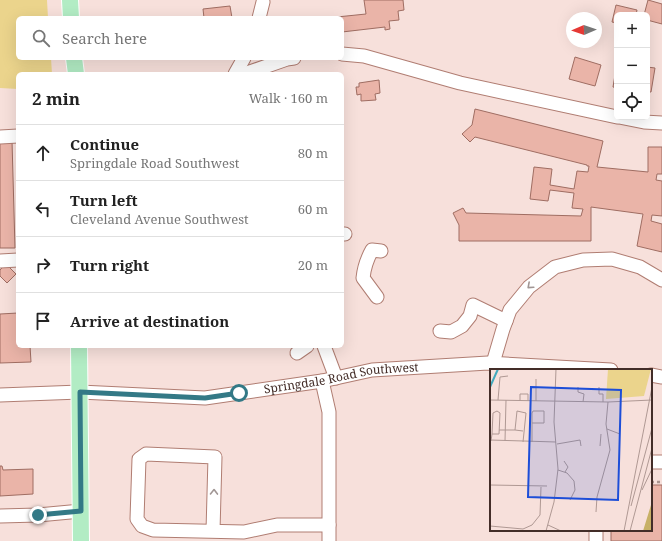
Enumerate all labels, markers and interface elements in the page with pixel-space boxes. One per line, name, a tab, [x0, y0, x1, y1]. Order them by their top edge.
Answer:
north arrow	[566, 12, 602, 48]
map controls	[614, 12, 650, 120]
button: +	[614, 12, 650, 48]
search box	[16, 16, 344, 60]
icon: search	[30, 27, 52, 49]
text: Search here	[62, 28, 147, 48]
button: −	[614, 48, 650, 84]
button: locate	[614, 84, 650, 120]
text: 2 min	[32, 87, 80, 110]
text: Walk · 160 m	[249, 89, 328, 107]
text: Continue	[70, 134, 139, 154]
icon: ahead	[32, 142, 54, 164]
text: 80 m	[298, 144, 328, 162]
text: Springdale Road Southwest	[70, 154, 239, 172]
text: Turn left	[70, 190, 138, 210]
icon: left	[32, 198, 54, 220]
text: 60 m	[298, 200, 328, 218]
text: Cleveland Avenue Southwest	[70, 210, 249, 228]
icon: right	[32, 254, 54, 276]
text: Turn right	[70, 255, 149, 275]
text: 20 m	[298, 256, 328, 274]
one-way arrow	[528, 282, 535, 289]
icon: arrive	[32, 310, 54, 332]
text: Arrive at destination	[70, 311, 229, 331]
street label: Springdale Road Southwest	[263, 358, 419, 397]
inset map	[490, 369, 652, 531]
route start	[230, 384, 248, 402]
one-way arrow	[210, 489, 219, 495]
route end	[29, 506, 47, 524]

